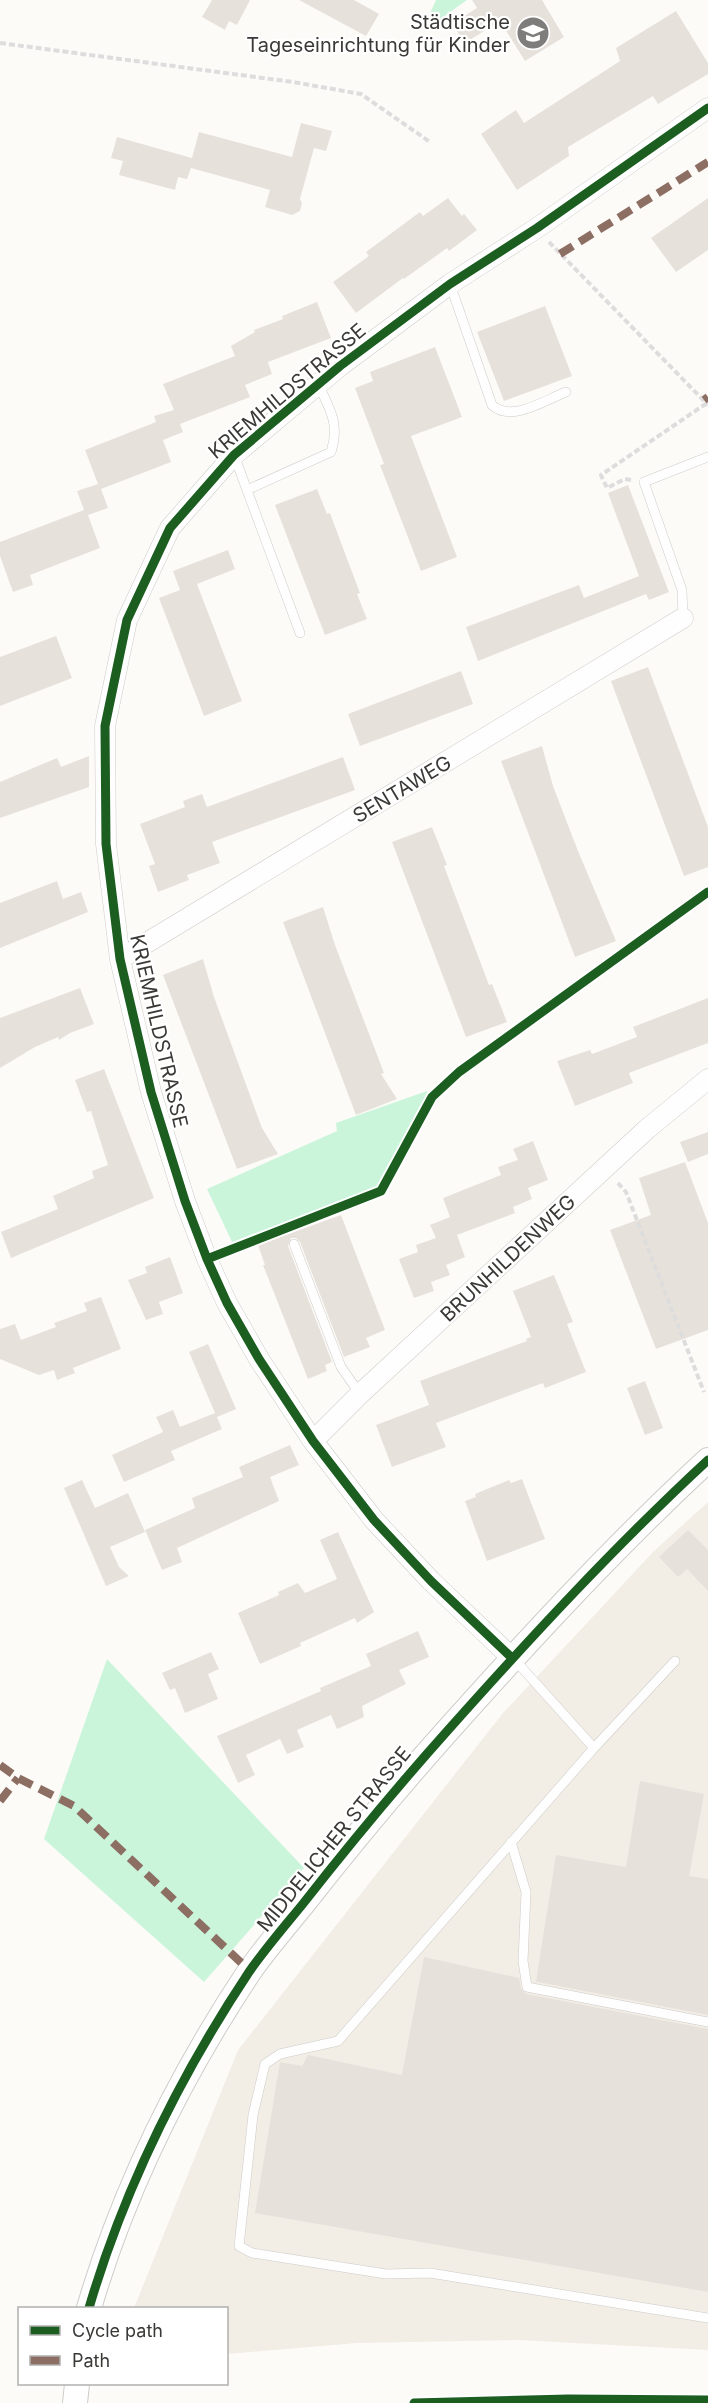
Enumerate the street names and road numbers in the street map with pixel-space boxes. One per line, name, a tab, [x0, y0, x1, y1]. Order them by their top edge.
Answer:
street label: KRIEMHILDSTRASSE	[204, 318, 370, 464]
street label: SENTAWEG	[348, 750, 456, 828]
street label: KRIEMHILDSTRASSE	[125, 932, 193, 1130]
street label: BRUNHILDENWEG	[436, 1189, 580, 1327]
street label: MIDDELICHER STRASSE	[252, 1742, 416, 1936]

